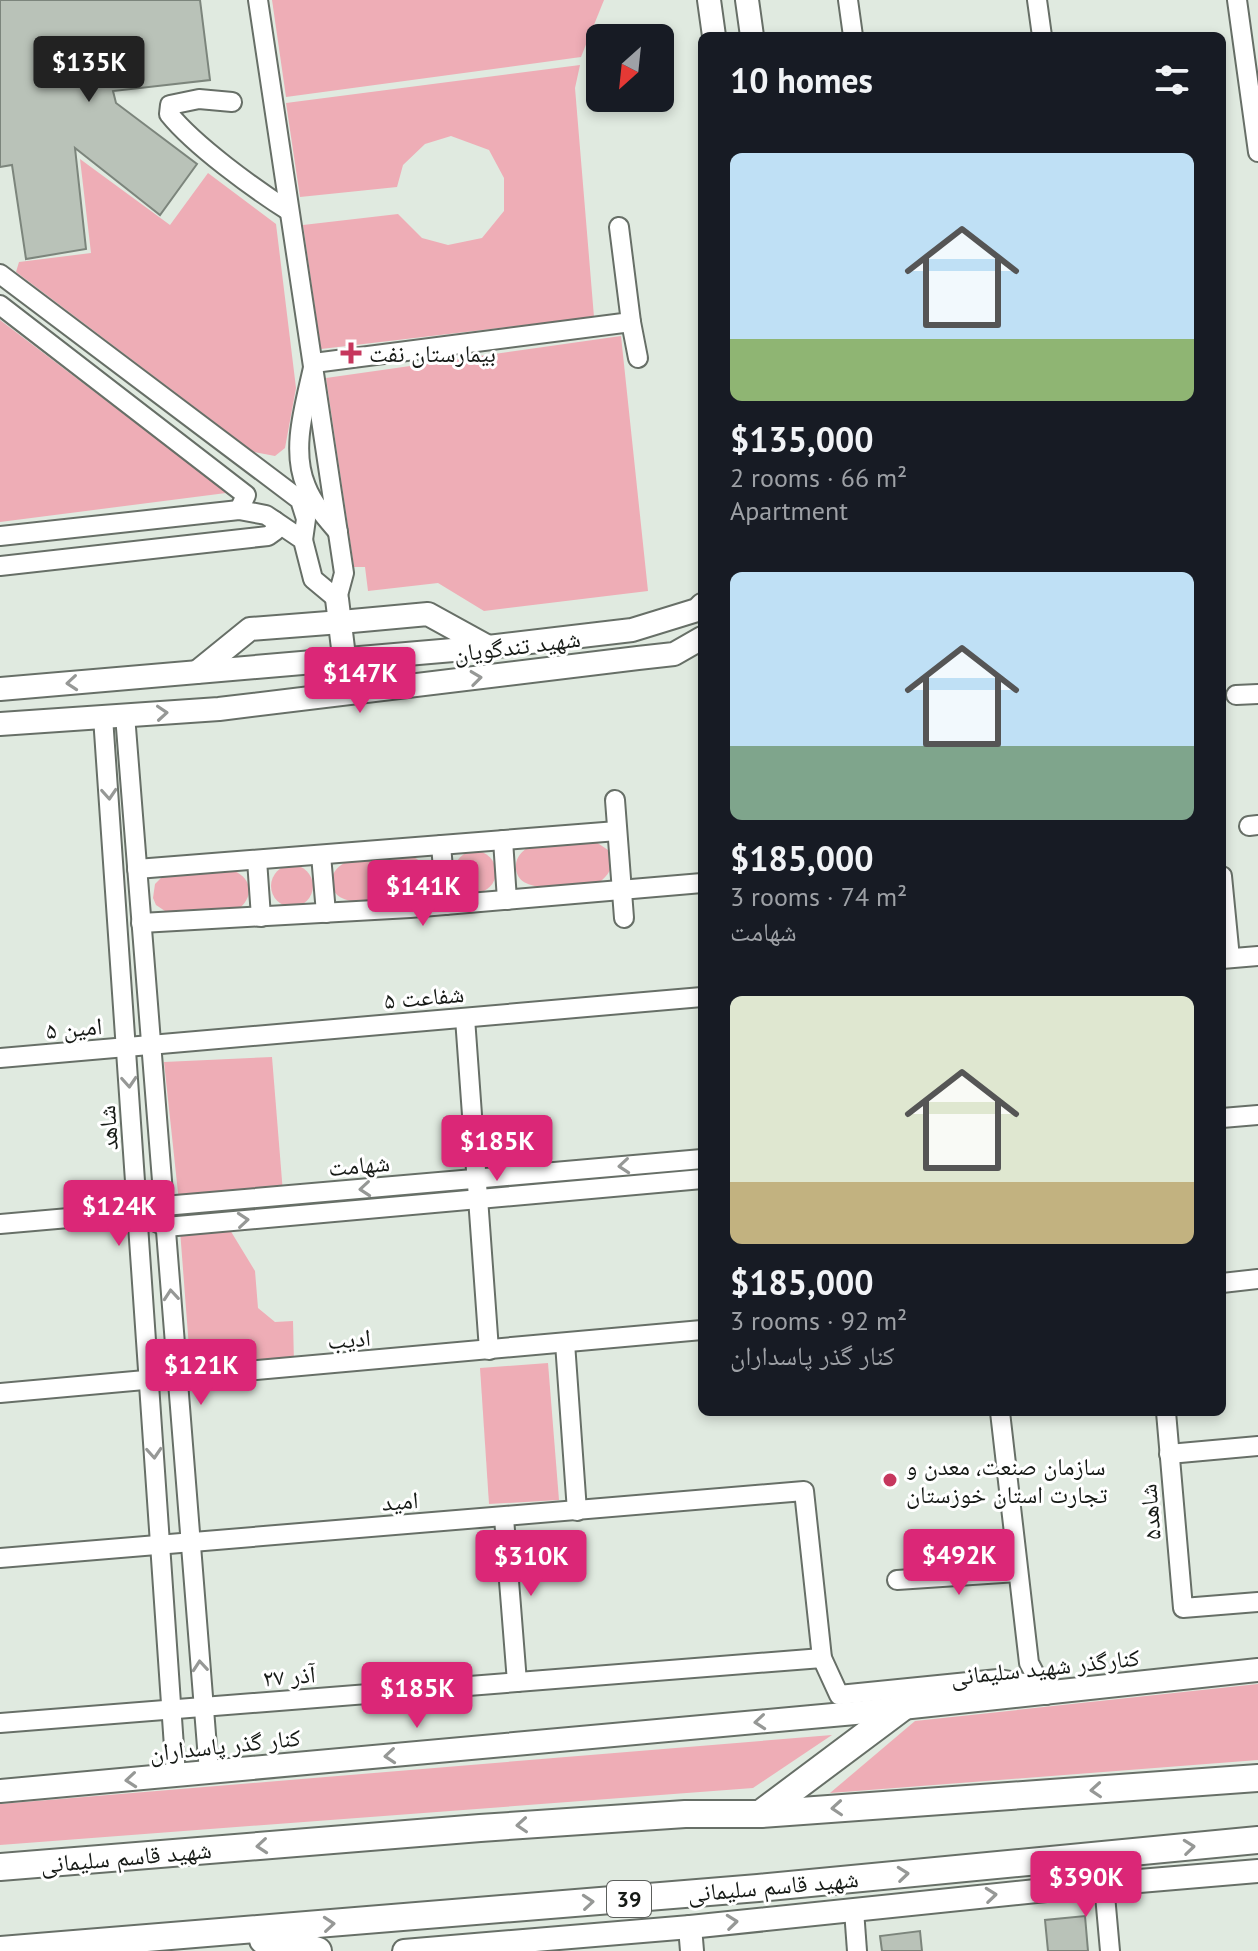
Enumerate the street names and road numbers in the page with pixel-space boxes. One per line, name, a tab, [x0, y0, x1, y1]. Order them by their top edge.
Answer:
street label: شهید تندگویان	[452, 623, 582, 669]
street label: شفاعت ۵	[383, 978, 465, 1016]
street label: امین ۵	[44, 1010, 104, 1046]
street label: شاهد	[91, 1104, 125, 1152]
street label: شهامت	[327, 1147, 391, 1183]
street label: ادیب	[326, 1322, 372, 1356]
street label: شاهد۵	[1132, 1483, 1168, 1541]
street label: امید	[381, 1484, 419, 1518]
street label: کنارگذر شهید سلیمانی	[949, 1642, 1141, 1692]
street label: آذر ۲۷	[261, 1658, 318, 1694]
street label: کنار گذر پاسداران	[148, 1722, 302, 1768]
street label: شهید قاسم سلیمانی	[39, 1834, 213, 1881]
street label: شهید قاسم سلیمانی	[686, 1863, 860, 1910]
road number: 39	[607, 1881, 651, 1917]

